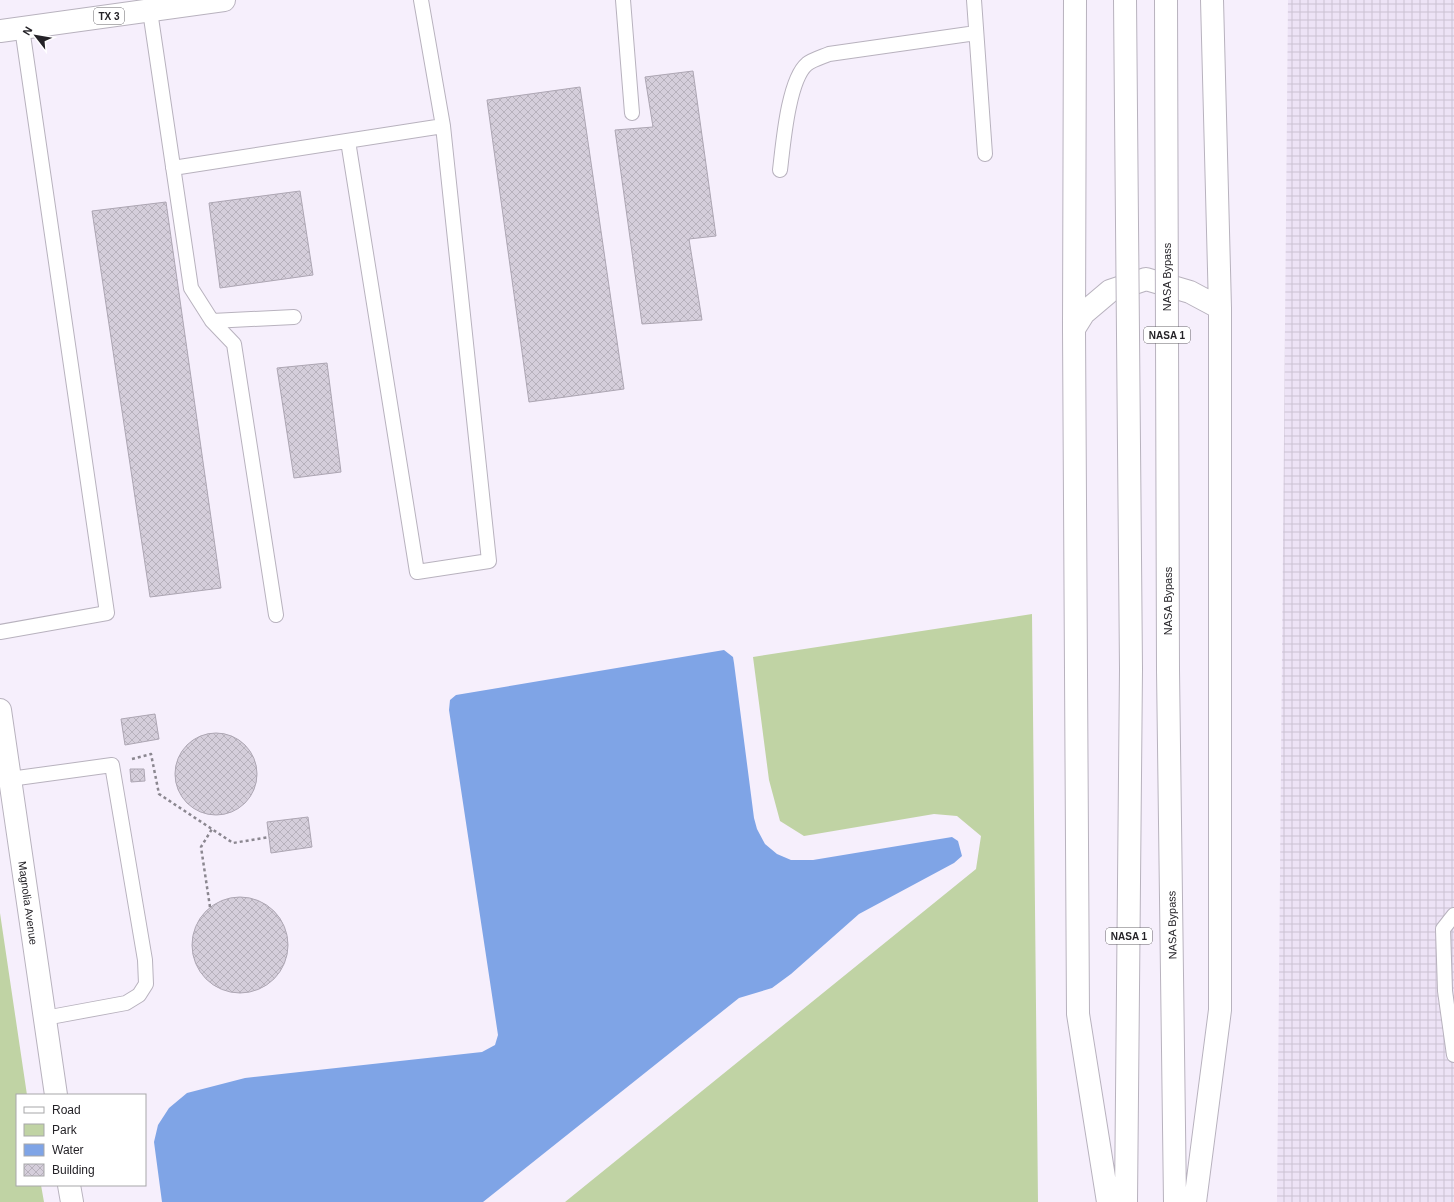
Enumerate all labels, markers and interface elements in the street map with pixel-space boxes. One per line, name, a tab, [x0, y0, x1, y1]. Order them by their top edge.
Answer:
road number: TX 3	[94, 8, 124, 24]
north arrow	[16, 16, 56, 56]
text: N	[20, 24, 35, 37]
street label: NASA Bypass	[1161, 242, 1173, 311]
road number: NASA 1	[1144, 327, 1190, 343]
street label: NASA Bypass	[1162, 566, 1174, 635]
street label: Magnolia Avenue	[16, 860, 40, 946]
street label: NASA Bypass	[1165, 890, 1179, 959]
road number: NASA 1	[1106, 928, 1152, 944]
legend	[16, 1094, 146, 1186]
text: Road	[52, 1103, 81, 1117]
text: Park	[52, 1123, 78, 1137]
text: Water	[52, 1143, 84, 1157]
text: Building	[52, 1163, 95, 1177]

